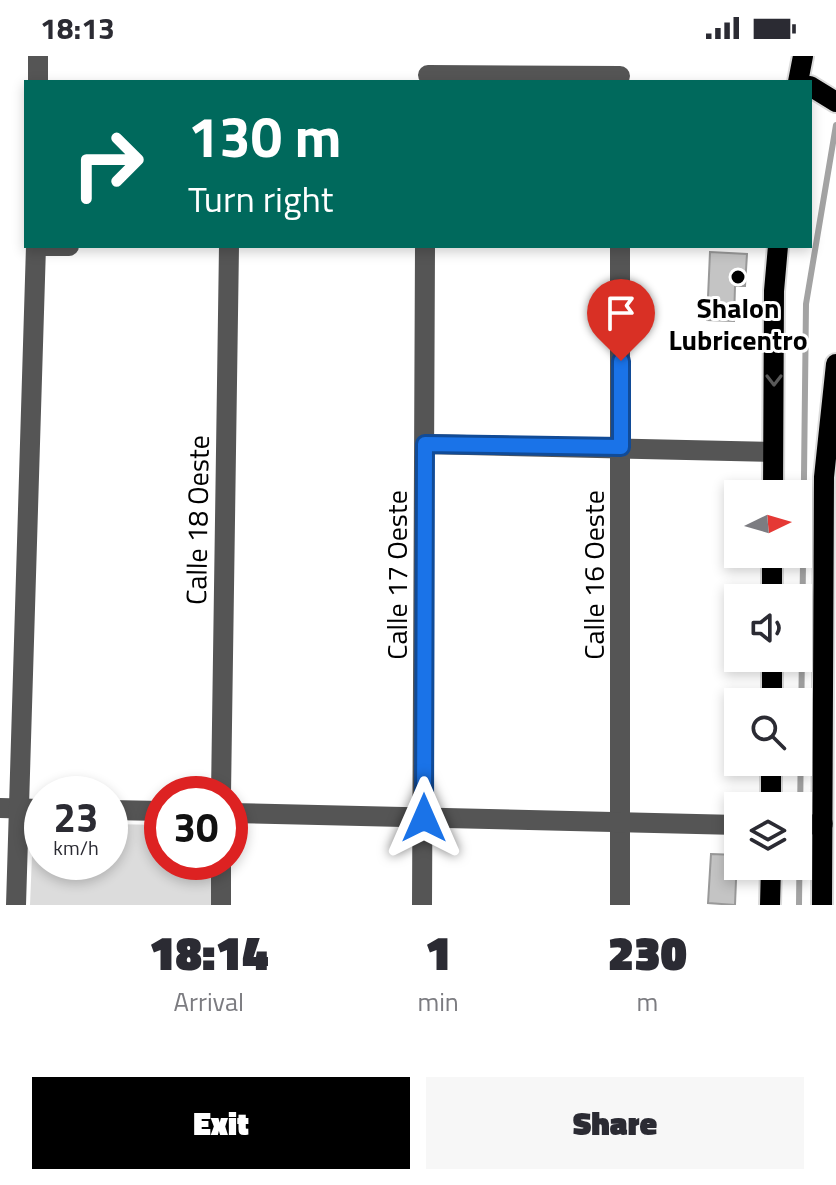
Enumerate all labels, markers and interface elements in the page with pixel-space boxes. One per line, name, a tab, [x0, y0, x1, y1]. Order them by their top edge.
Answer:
text: 18:13	[40, 5, 115, 51]
text: 130 m	[188, 94, 341, 179]
icon: right	[56, 112, 160, 216]
text: Turn right	[188, 171, 333, 226]
marker: Shalon Lubricentro	[729, 268, 747, 286]
pin	[587, 279, 655, 361]
place label: Shalon Lubricentro	[668, 286, 808, 361]
icon: arrive	[599, 291, 643, 335]
one-way arrow	[765, 374, 783, 387]
street label: Calle 18 Oeste	[174, 435, 220, 605]
north arrow	[724, 480, 812, 568]
map controls	[724, 480, 812, 880]
street label: Calle 17 Oeste	[375, 490, 418, 660]
street label: Calle 16 Oeste	[572, 490, 615, 660]
button: sound	[724, 584, 812, 672]
button: search	[724, 688, 812, 776]
speed limit sign: 30	[144, 776, 248, 880]
position arrow	[382, 776, 466, 860]
text: 23	[54, 787, 98, 848]
button: layers	[724, 792, 812, 880]
text: km/h	[53, 832, 99, 863]
text: 18:14	[149, 916, 268, 989]
text: 1	[425, 916, 451, 989]
text: 230	[608, 916, 687, 989]
text: Arrival	[173, 982, 244, 1021]
text: min	[417, 982, 459, 1021]
text: m	[637, 982, 658, 1021]
button: Exit	[32, 1077, 410, 1169]
button: Share	[426, 1077, 804, 1169]

